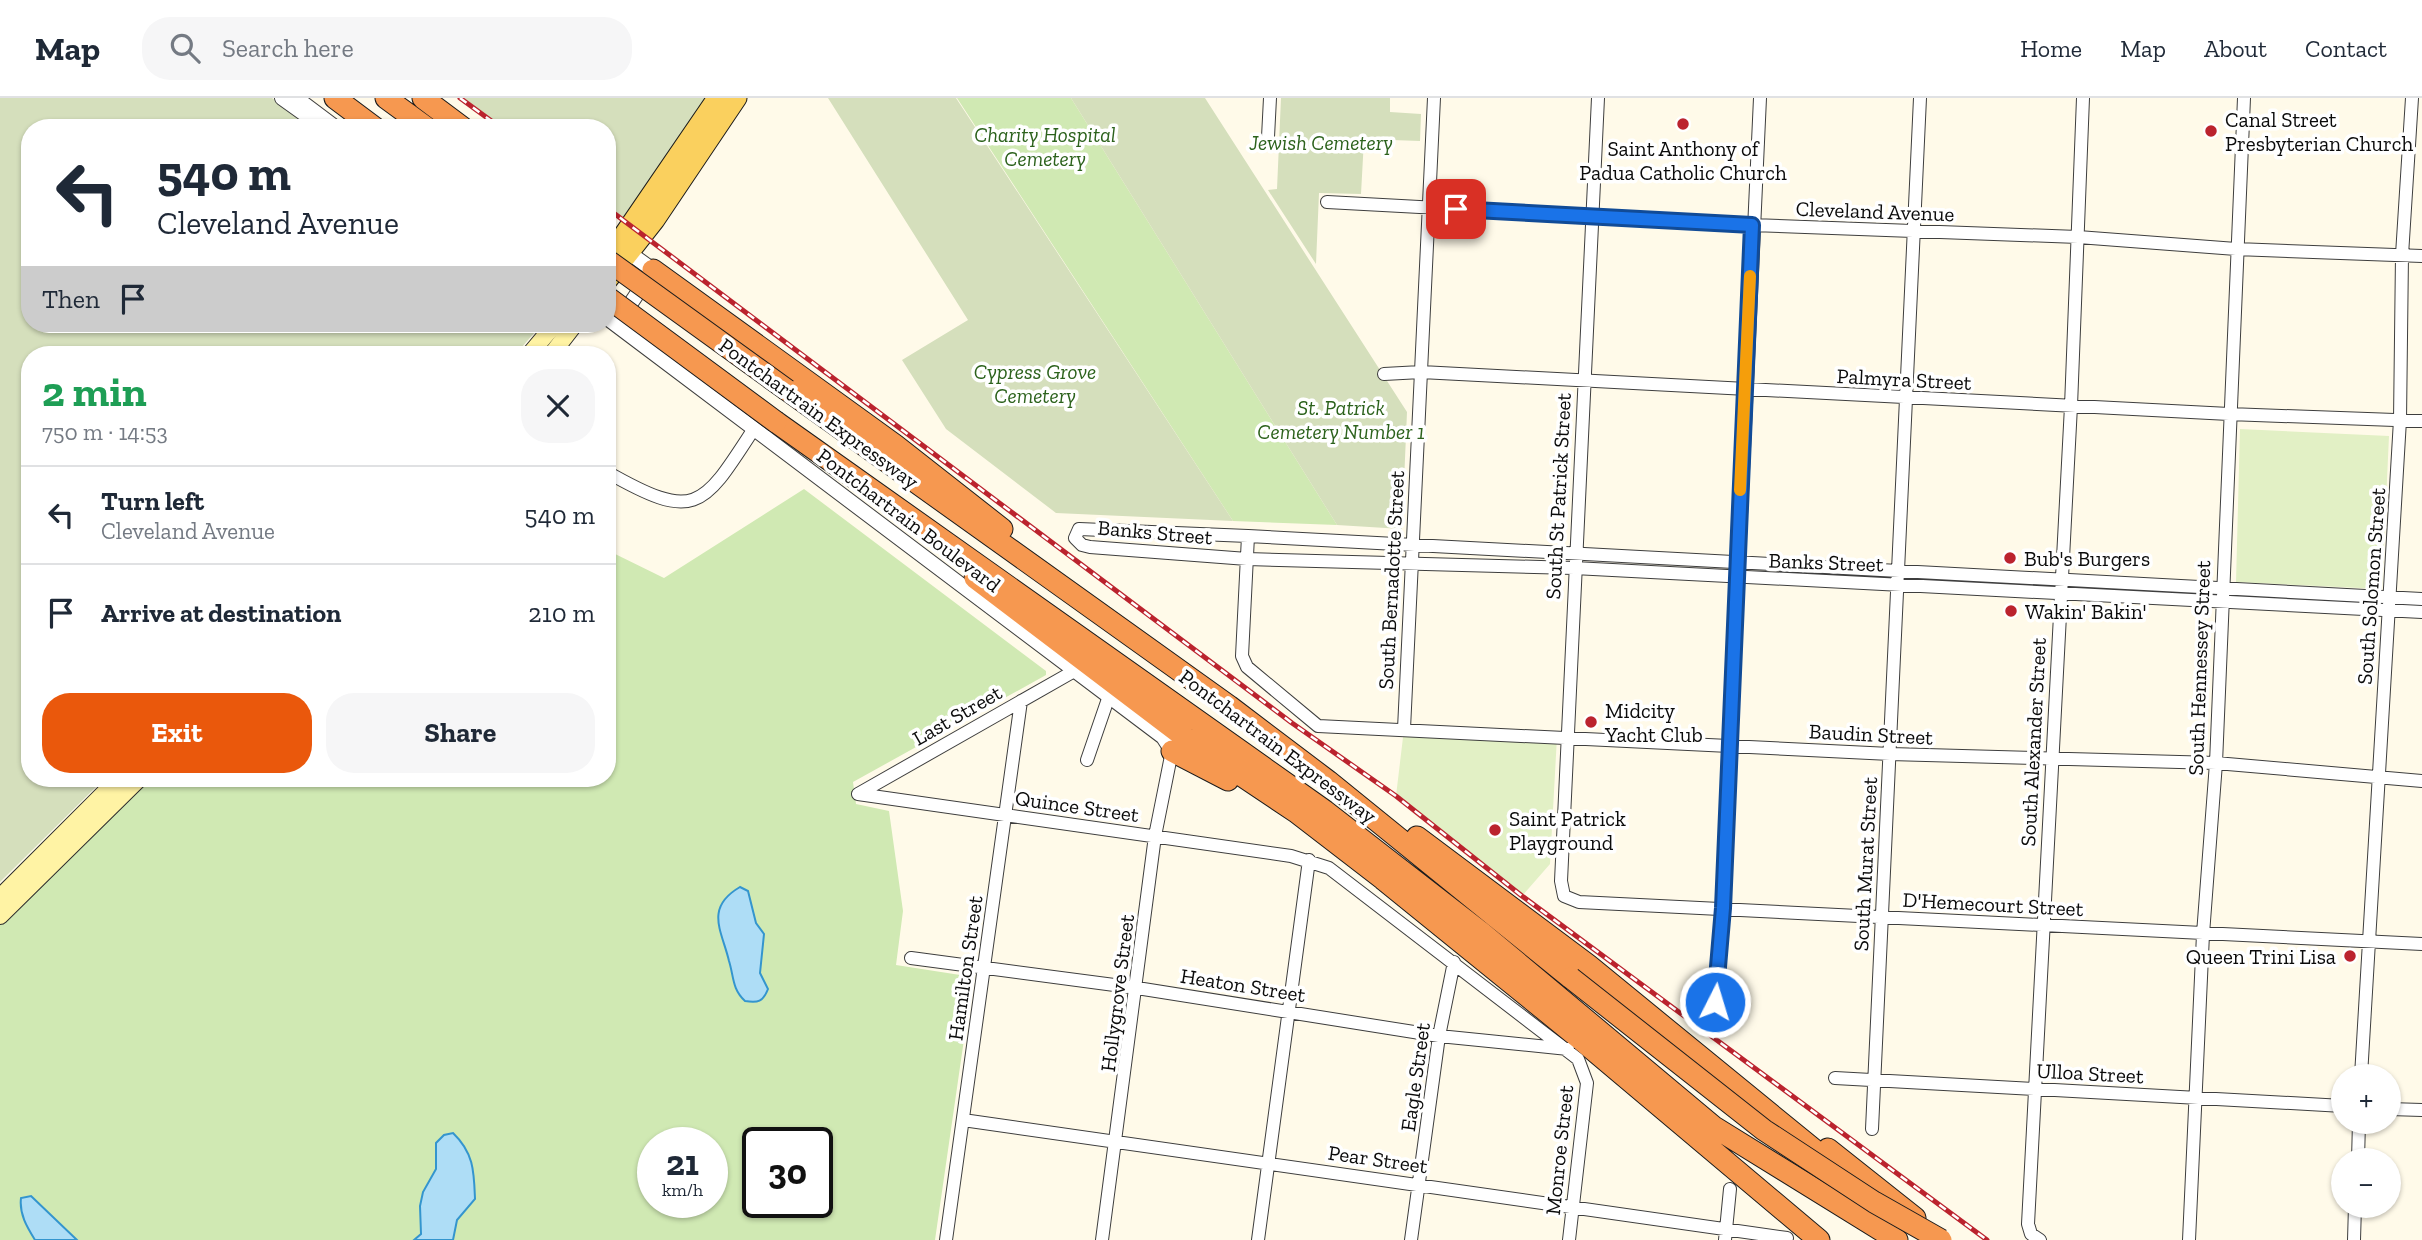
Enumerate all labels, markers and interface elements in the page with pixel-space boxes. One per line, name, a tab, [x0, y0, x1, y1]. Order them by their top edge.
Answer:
search box	[142, 17, 632, 80]
text: Map	[35, 29, 100, 68]
icon: search	[166, 29, 204, 67]
text: Search here	[222, 32, 354, 64]
text: Home	[2020, 34, 2082, 63]
text: Map	[2120, 34, 2166, 63]
text: About	[2204, 34, 2267, 63]
text: Contact	[2305, 34, 2387, 63]
place label: Canal Street Presbyterian Church	[2225, 107, 2413, 156]
marker: Saint Anthony of Padua Catholic Church	[1675, 116, 1691, 132]
park label: Charity Hospital Cemetery	[974, 122, 1116, 171]
marker: Canal Street Presbyterian Church	[2203, 123, 2219, 139]
park label: Jewish Cemetery	[1248, 130, 1393, 155]
place label: Saint Anthony of Padua Catholic Church	[1579, 136, 1787, 185]
text: 540 m	[157, 144, 291, 203]
icon: left	[42, 147, 133, 238]
pin	[1426, 179, 1486, 239]
icon: arrive	[1437, 190, 1475, 228]
street label: Cleveland Avenue	[1795, 196, 1955, 226]
text: Cleveland Avenue	[157, 204, 399, 242]
icon: arrive	[114, 280, 152, 318]
text: Then	[42, 283, 100, 315]
street label: Pontchartrain Expressway	[714, 332, 924, 494]
park label: Cypress Grove Cemetery	[974, 359, 1096, 408]
street label: Palmyra Street	[1836, 363, 1972, 395]
text: 2 min	[42, 366, 147, 417]
button: close	[521, 369, 595, 443]
street label: South St Patrick Street	[1540, 392, 1576, 600]
park label: St. Patrick Cemetery Number 1	[1257, 395, 1425, 444]
text: 750 m · 14:53	[42, 418, 168, 446]
street label: Pontchartrain Boulevard	[812, 443, 1006, 598]
street label: South Bernadotte Street	[1373, 470, 1409, 690]
text: Turn left	[101, 485, 204, 517]
street label: South Solomon Street	[2352, 487, 2390, 685]
icon: left	[42, 496, 80, 534]
text: 540 m	[524, 499, 595, 531]
street label: Banks Street	[1097, 515, 1214, 549]
text: Cleveland Avenue	[101, 517, 275, 545]
place label: Bub's Burgers	[2024, 546, 2150, 571]
street label: Banks Street	[1768, 547, 1884, 577]
marker: Bub's Burgers	[2002, 550, 2018, 566]
street label: South Hennessey Street	[2183, 560, 2215, 776]
icon: arrive	[42, 594, 80, 632]
text: Arrive at destination	[101, 597, 341, 629]
text: 210 m	[528, 597, 595, 629]
place label: Wakin' Bakin'	[2025, 599, 2146, 624]
marker: Wakin' Bakin'	[2003, 603, 2019, 619]
street label: South Alexander Street	[2015, 637, 2051, 847]
street label: Pontchartrain Expressway	[1174, 664, 1382, 828]
street label: Last Street	[908, 679, 1006, 750]
button: Exit	[42, 693, 312, 773]
button: Share	[326, 693, 595, 773]
place label: Midcity Yacht Club	[1604, 698, 1703, 747]
marker: Midcity Yacht Club	[1583, 714, 1599, 730]
street label: Baudin Street	[1808, 718, 1934, 750]
street label: South Murat Street	[1848, 776, 1882, 952]
street label: Quince Street	[1013, 785, 1141, 827]
place label: Saint Patrick Playground	[1509, 806, 1626, 855]
marker: Saint Patrick Playground	[1487, 822, 1503, 838]
street label: D'Hemecourt Street	[1902, 887, 2084, 921]
street label: Hamilton Street	[942, 894, 988, 1042]
street label: Hollygrove Street	[1095, 913, 1139, 1073]
place label: Queen Trini Lisa	[2186, 944, 2336, 969]
marker: Queen Trini Lisa	[2342, 948, 2358, 964]
street label: Heaton Street	[1179, 963, 1307, 1007]
position arrow	[1678, 965, 1752, 1039]
street label: Eagle Street	[1395, 1021, 1435, 1133]
street label: Ulloa Street	[2036, 1058, 2144, 1088]
map controls	[2331, 1064, 2401, 1218]
button: +	[2331, 1064, 2401, 1134]
street label: Monroe Street	[1540, 1084, 1578, 1216]
speed limit sign: 30	[742, 1127, 833, 1218]
street label: Pear Street	[1327, 1140, 1430, 1178]
text: 21	[666, 1142, 699, 1184]
button: −	[2331, 1148, 2401, 1218]
text: km/h	[662, 1179, 703, 1201]

